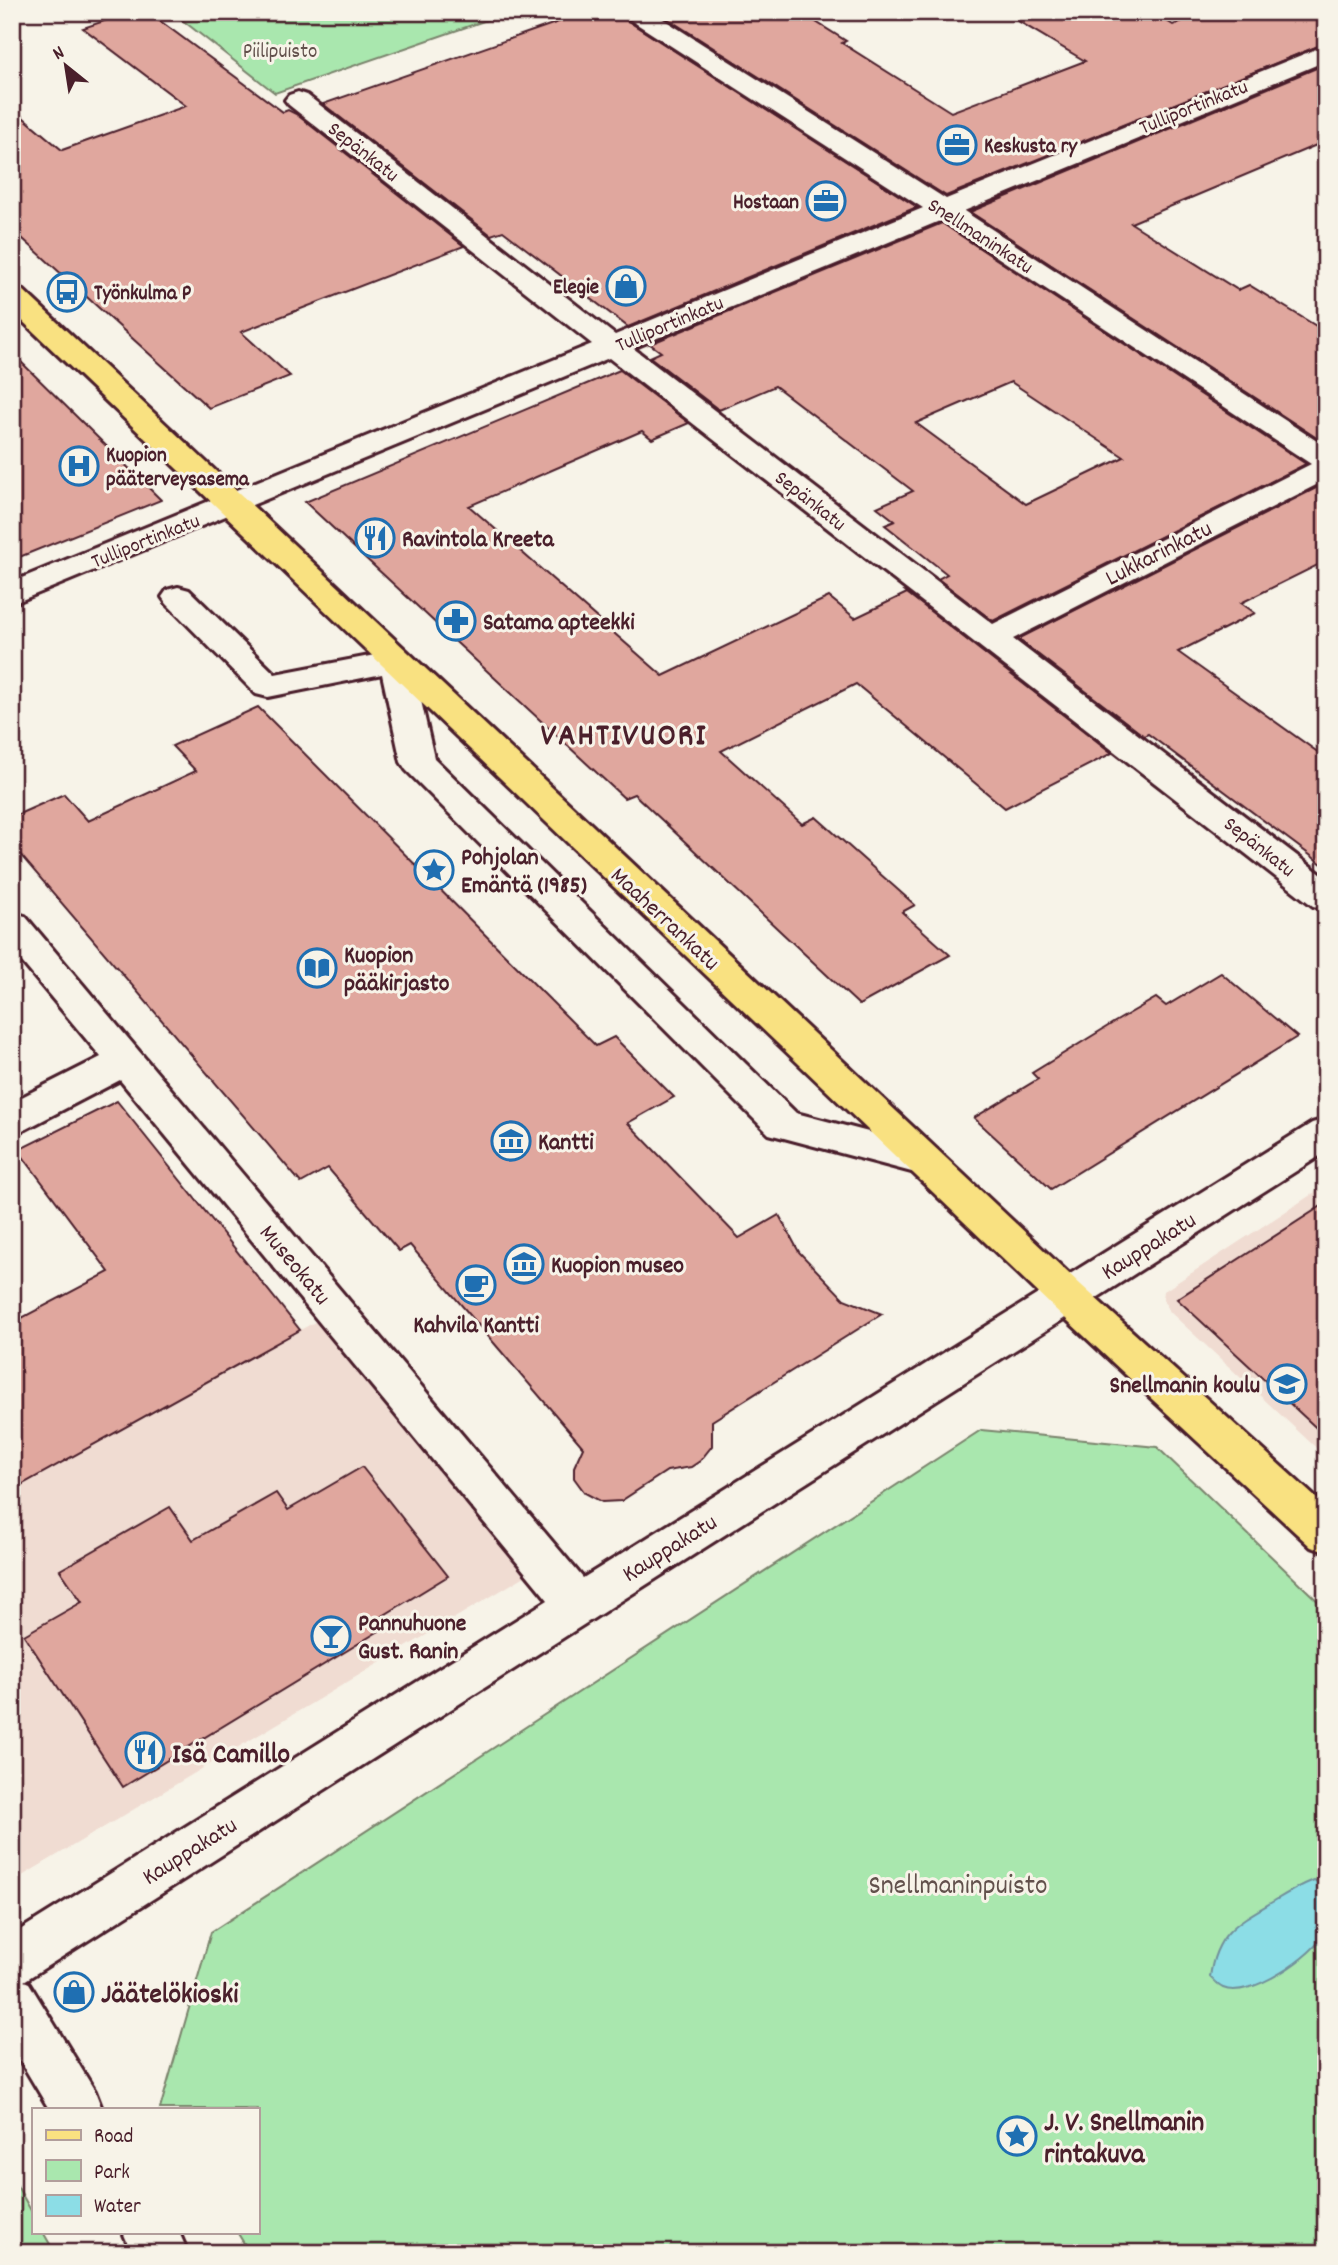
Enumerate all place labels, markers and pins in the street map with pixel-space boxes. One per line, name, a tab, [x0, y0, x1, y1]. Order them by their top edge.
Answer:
office icon: Keskusta ry	[936, 124, 978, 166]
place label: Keskusta ry	[984, 133, 1078, 163]
office icon: Hostaan	[805, 180, 847, 222]
place label: Hostaan	[733, 189, 799, 219]
shop icon: Elegie	[605, 265, 647, 307]
bus stop icon: Työnkulma P	[46, 271, 88, 313]
place label: Elegie	[553, 274, 599, 304]
place label: Työnkulma P	[94, 280, 192, 310]
place label: Kuopion pääterveysasema	[106, 442, 250, 496]
hospital icon: Kuopion pääterveysasema	[58, 445, 100, 487]
restaurant icon: Ravintola Kreeta	[354, 517, 396, 559]
place label: Ravintola Kreeta	[402, 524, 554, 558]
pharmacy icon: Satama apteekki	[435, 600, 477, 642]
place label: Satama apteekki	[483, 607, 635, 641]
place label: Pohjolan Emäntä (1985)	[461, 842, 587, 904]
place icon: Pohjolan Emäntä (1985)	[413, 849, 455, 891]
place label: Kuopion pääkirjasto	[344, 940, 450, 1002]
library icon: Kuopion pääkirjasto	[296, 947, 338, 989]
museum icon: Kantti	[490, 1120, 532, 1162]
place label: Kantti	[538, 1127, 594, 1161]
museum icon: Kuopion museo	[503, 1243, 545, 1285]
place label: Kuopion museo	[551, 1250, 684, 1284]
cafe icon: Kahvila Kantti	[455, 1264, 497, 1306]
place label: Kahvila Kantti	[413, 1310, 539, 1344]
school or university icon: Snellmanin koulu	[1266, 1363, 1308, 1405]
place label: Snellmanin koulu	[1110, 1370, 1260, 1404]
place label: Pannuhuone Gust. Ranin	[358, 1608, 467, 1670]
bar icon: Pannuhuone Gust. Ranin	[310, 1615, 352, 1657]
restaurant icon: Isä Camillo	[124, 1731, 166, 1773]
place label: Isä Camillo	[172, 1737, 290, 1777]
shop icon: Jäätelökioski	[53, 1971, 95, 2013]
place label: Jäätelökioski	[101, 1977, 238, 2017]
place label: J. V. Snellmanin rintakuva	[1044, 2105, 1204, 2177]
place icon: J. V. Snellmanin rintakuva	[996, 2115, 1038, 2157]

